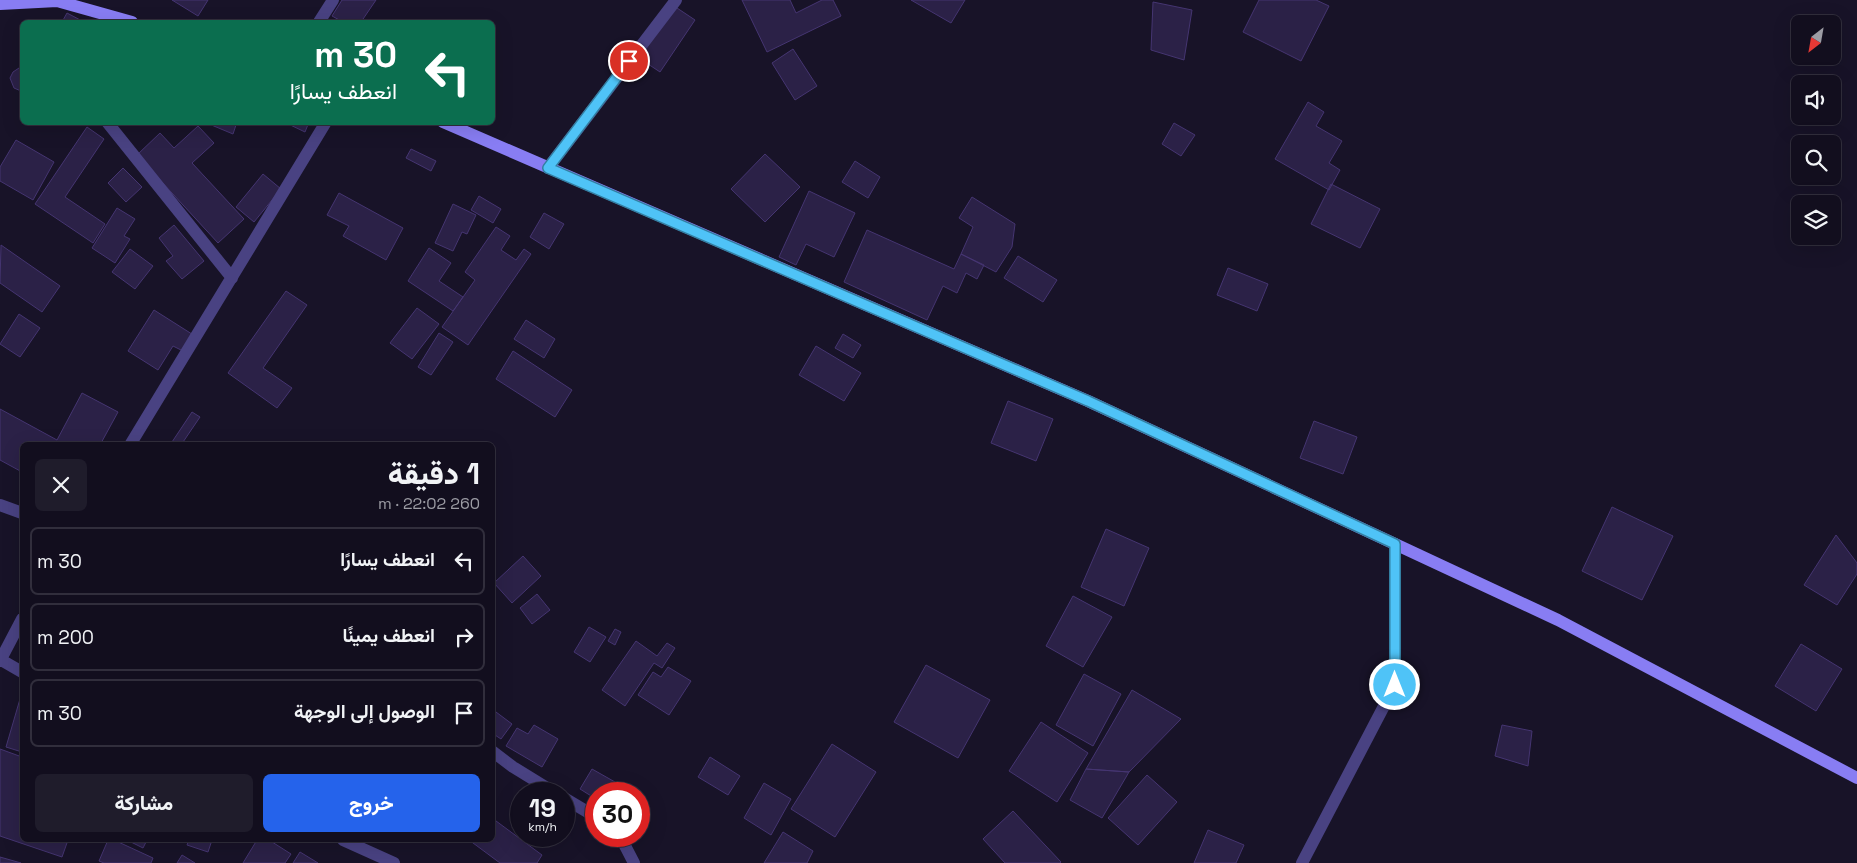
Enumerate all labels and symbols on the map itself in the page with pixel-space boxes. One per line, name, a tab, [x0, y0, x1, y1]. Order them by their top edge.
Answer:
north arrow	[1791, 15, 1841, 65]
pin	[608, 40, 650, 82]
position arrow	[1368, 658, 1420, 710]
speed limit sign: 30	[585, 782, 650, 847]

